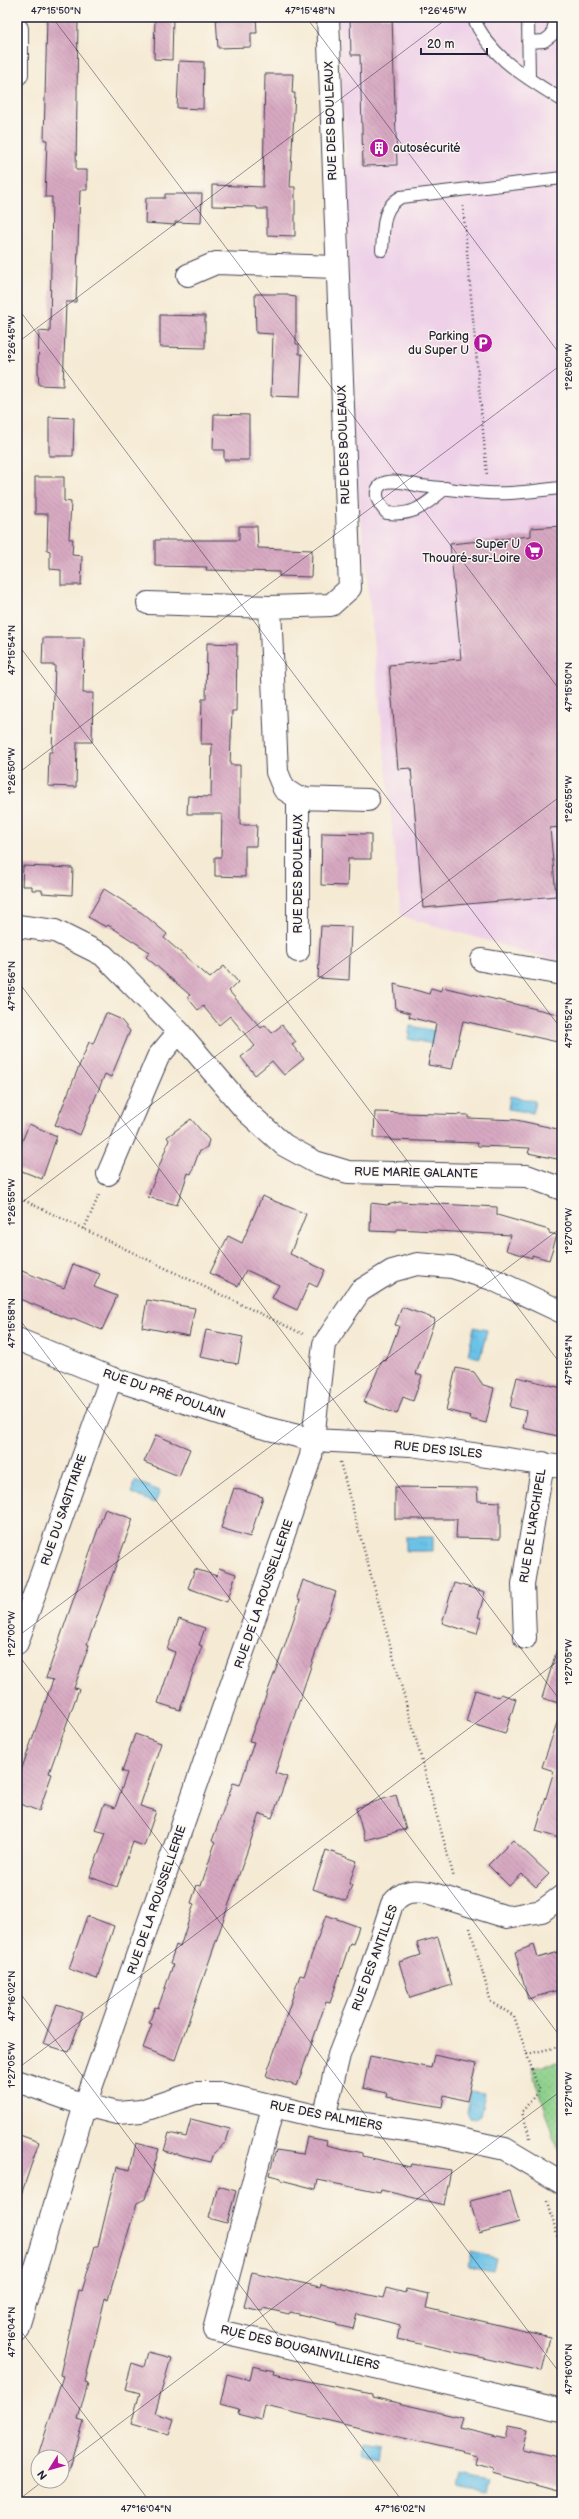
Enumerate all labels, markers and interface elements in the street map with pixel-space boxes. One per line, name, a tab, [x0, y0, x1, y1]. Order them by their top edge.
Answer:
text: 47°15'50"N	[31, 5, 81, 17]
text: 47°15'48"N	[285, 5, 335, 17]
text: 1°26'45"W	[419, 5, 467, 17]
scale bar	[421, 30, 487, 56]
text: 20 m	[427, 37, 454, 52]
street label: RUE DES BOULEAUX	[321, 61, 341, 181]
building icon: autosécurité	[368, 137, 390, 159]
place label: autosécurité	[393, 141, 461, 156]
text: 1°26'45"W	[6, 315, 18, 363]
place label: Parking du Super U	[408, 329, 469, 358]
parking icon: Parking du Super U	[472, 332, 494, 354]
text: 1°26'50"W	[563, 343, 575, 391]
street label: RUE DES BOULEAUX	[334, 385, 354, 505]
place label: Super U Thouaré-sur-Loire	[422, 537, 520, 566]
supermarket icon: Super U Thouaré-sur-Loire	[523, 540, 545, 562]
text: 47°15'54"N	[6, 625, 18, 675]
text: 47°15'50"N	[563, 662, 575, 712]
text: 1°26'50"W	[6, 747, 18, 795]
text: 1°26'55"W	[563, 775, 575, 823]
street label: RUE DES BOULEAUX	[291, 814, 306, 934]
text: 47°15'56"N	[6, 961, 18, 1011]
text: 47°15'52"N	[563, 998, 575, 1048]
street label: RUE MARIE GALANTE	[354, 1164, 478, 1182]
text: 1°26'55"W	[6, 1178, 18, 1226]
text: 1°27'00"W	[563, 1208, 575, 1254]
text: 47°15'58"N	[6, 1298, 18, 1348]
text: 47°15'54"N	[563, 1335, 575, 1385]
street label: RUE DU PRÉ POULAIN	[101, 1365, 228, 1422]
street label: RUE DES ISLES	[393, 1438, 483, 1462]
street label: RUE DU SAGITTAIRE	[38, 1452, 90, 1568]
street label: RUE DE L'ARCHIPEL	[517, 1468, 549, 1584]
street label: RUE DE LA ROUSSELLERIE	[231, 1517, 297, 1670]
text: 1°27'00"W	[6, 1611, 18, 1657]
text: 1°27'05"W	[563, 1639, 575, 1685]
street label: RUE DE LA ROUSSELLERIE	[124, 1823, 190, 1976]
street label: RUE DES ANTILLES	[349, 1903, 401, 2013]
text: 47°16'02"N	[6, 1971, 18, 2021]
text: 1°27'05"W	[6, 2042, 18, 2088]
text: 1°27'10"W	[563, 2072, 575, 2116]
street label: RUE DES PALMIERS	[268, 2098, 384, 2134]
text: 47°16'04"N	[6, 2306, 18, 2358]
street label: RUE DES BOUGAINVILLIERS	[219, 2322, 381, 2374]
text: 47°16'00"N	[563, 2344, 575, 2394]
north arrow	[30, 2449, 70, 2489]
text: N	[35, 2468, 50, 2482]
text: 47°16'04"N	[120, 2503, 172, 2515]
text: 47°16'02"N	[375, 2503, 425, 2515]

